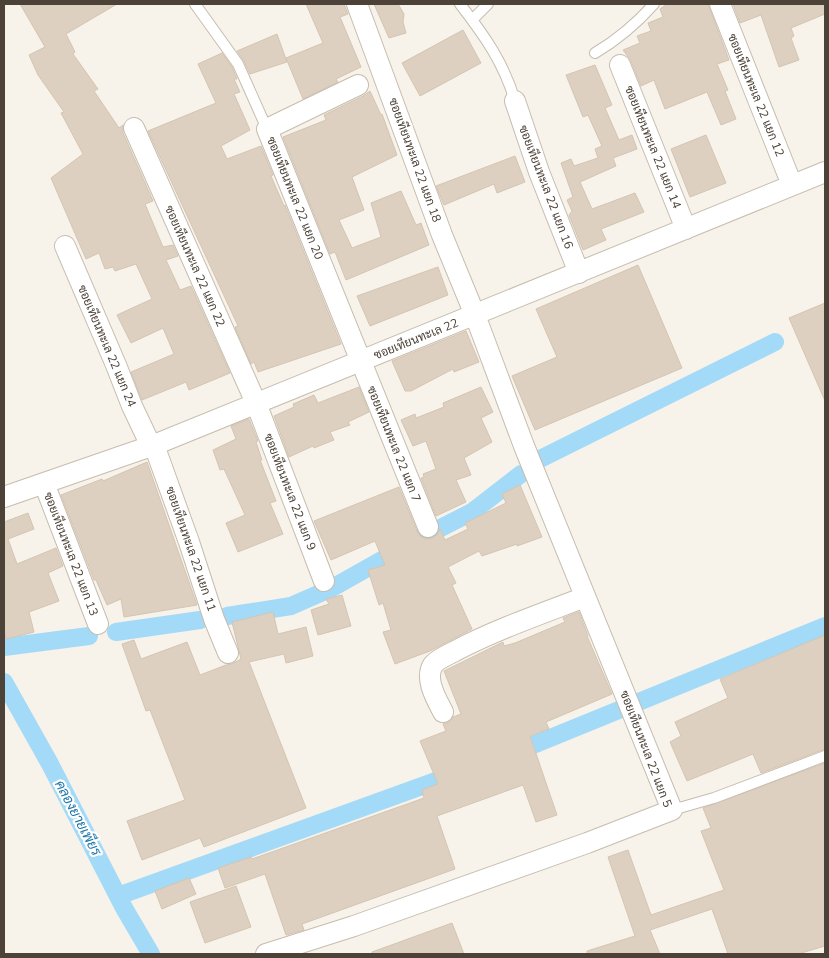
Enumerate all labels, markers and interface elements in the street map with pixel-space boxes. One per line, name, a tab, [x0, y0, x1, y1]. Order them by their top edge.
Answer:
street label: ซอยเทียนทะเล 22 แยก 12	[724, 31, 788, 159]
street label: ซอยเทียนทะเล 22 แยก 14	[621, 83, 685, 211]
street label: ซอยเทียนทะเล 22 แยก 18	[385, 96, 445, 224]
street label: ซอยเทียนทะเล 22 แยก 16	[515, 123, 577, 251]
street label: ซอยเทียนทะเล 22 แยก 20	[263, 134, 327, 262]
street label: ซอยเทียนทะเล 22 แยก 22	[161, 203, 229, 329]
street label: ซอยเทียนทะเล 22 แยก 24	[74, 283, 140, 409]
street label: ซอยเทียนทะเล 22	[371, 315, 461, 363]
street label: ซอยเทียนทะเล 22 แยก 7	[363, 384, 425, 504]
street label: ซอยเทียนทะเล 22 แยก 9	[260, 431, 320, 553]
street label: ซอยเทียนทะเล 22 แยก 11	[162, 484, 220, 614]
street label: ซอยเทียนทะเล 22 แยก 13	[40, 490, 102, 618]
street label: ซอยเทียนทะเล 22 แยก 5	[616, 688, 676, 810]
water label: คลองยายเพียร	[50, 777, 106, 860]

